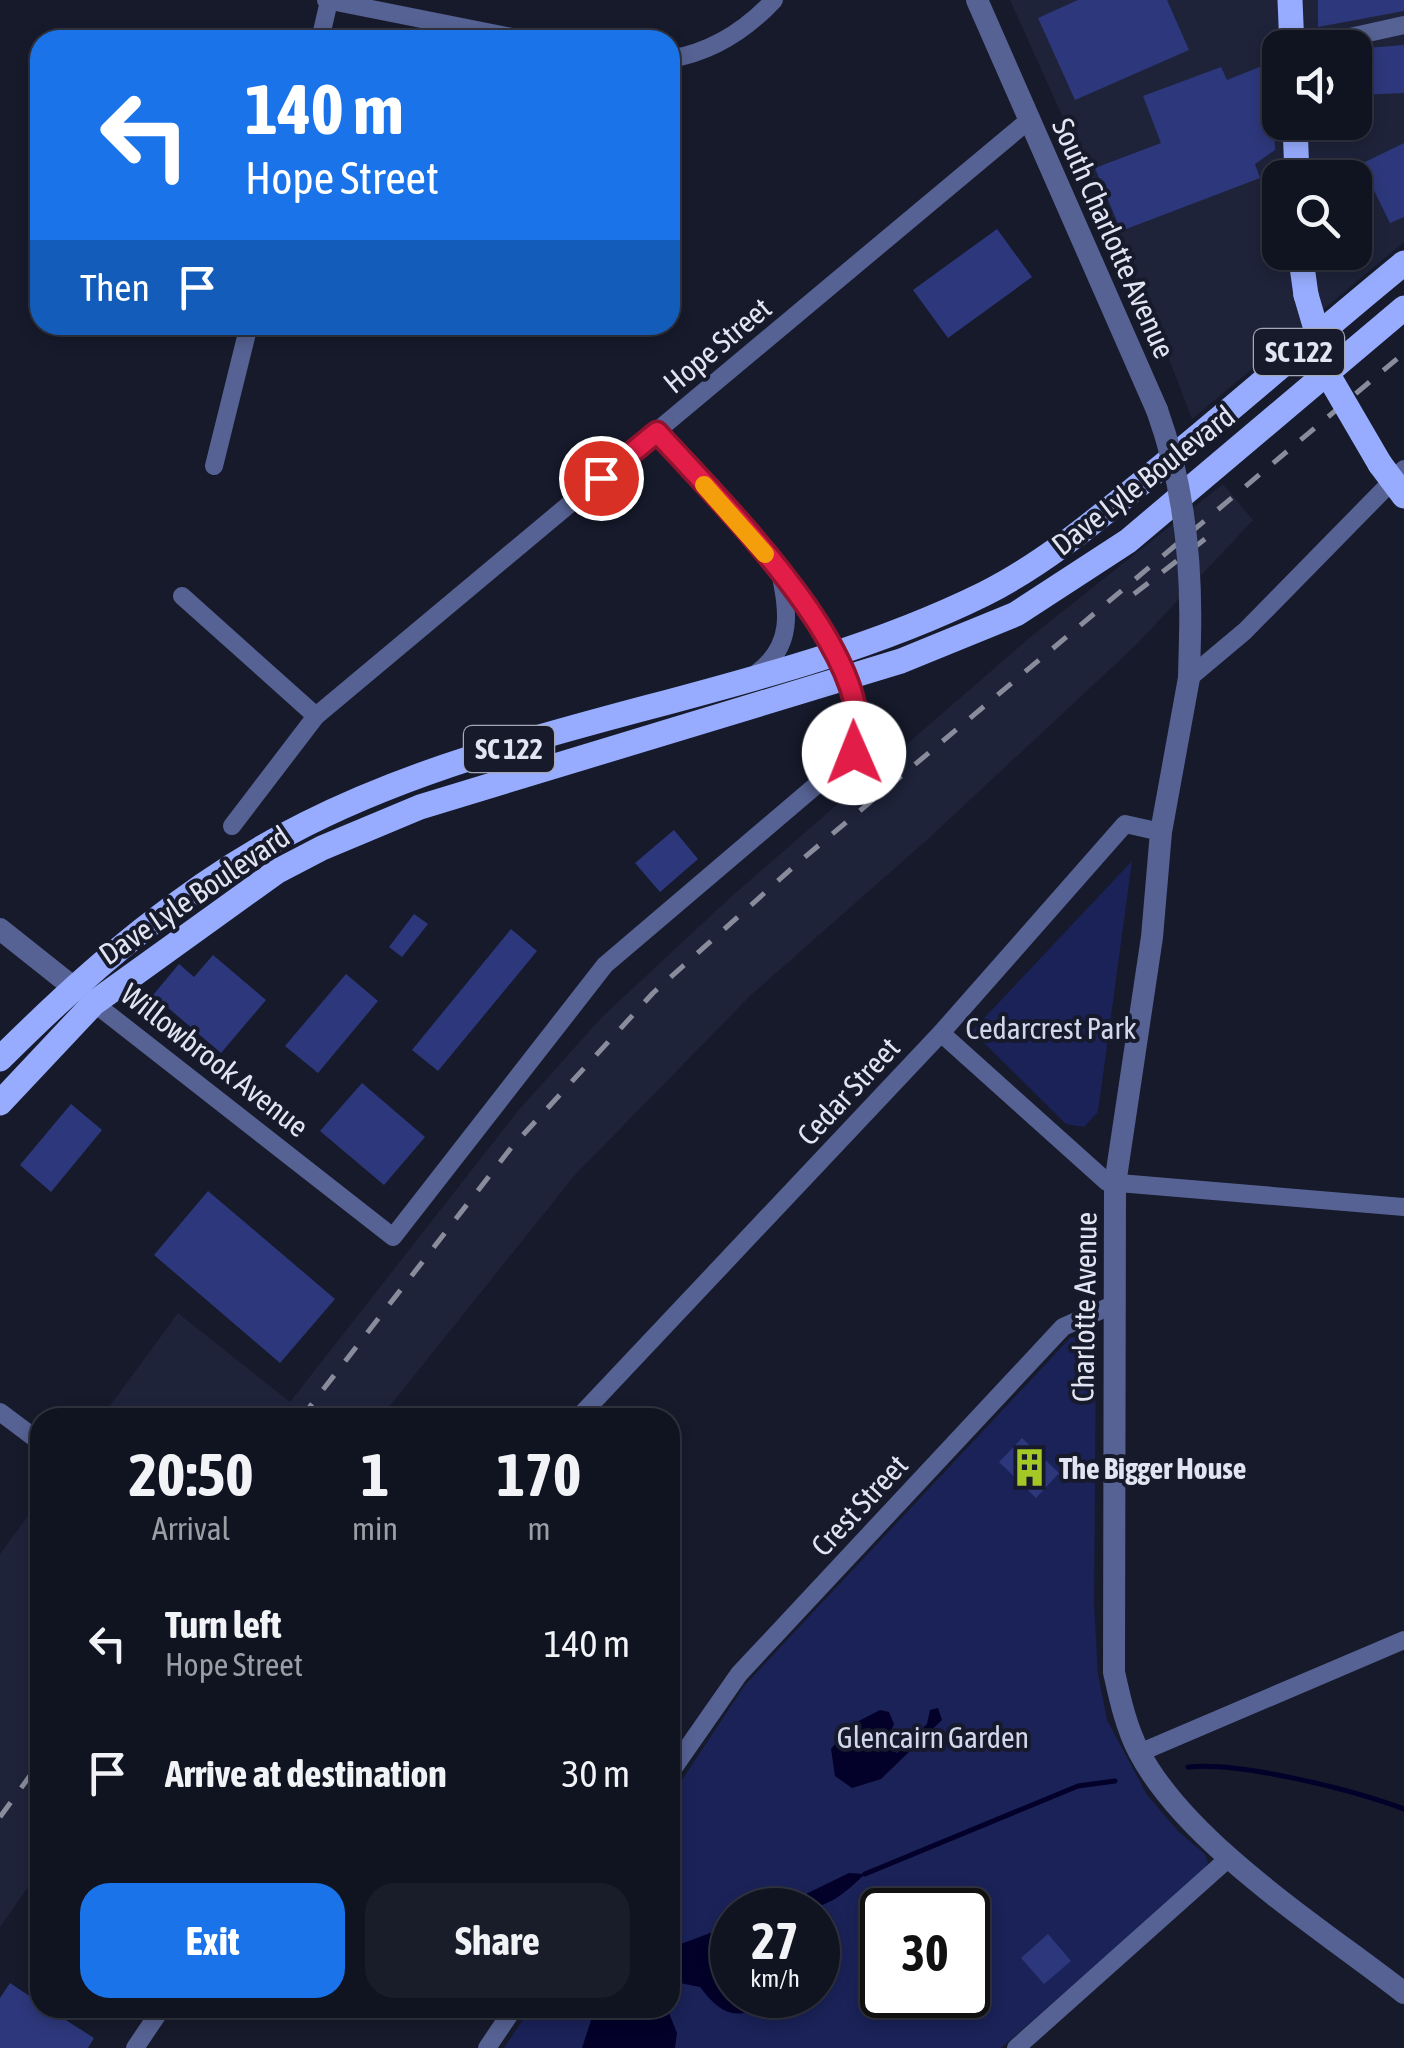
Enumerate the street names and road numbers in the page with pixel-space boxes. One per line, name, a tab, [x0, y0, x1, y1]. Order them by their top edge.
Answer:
street label: South Charlotte Avenue	[1046, 113, 1182, 363]
street label: Hope Street	[657, 290, 777, 400]
road number: SC 122	[1254, 329, 1344, 375]
street label: Dave Lyle Boulevard	[1045, 398, 1241, 562]
road number: SC 122	[464, 726, 554, 772]
street label: Dave Lyle Boulevard	[93, 819, 295, 971]
street label: Willowbrook Avenue	[115, 977, 315, 1143]
street label: Cedar Street	[790, 1030, 906, 1152]
street label: Charlotte Avenue	[1065, 1212, 1103, 1402]
street label: Crest Street	[804, 1448, 914, 1562]

